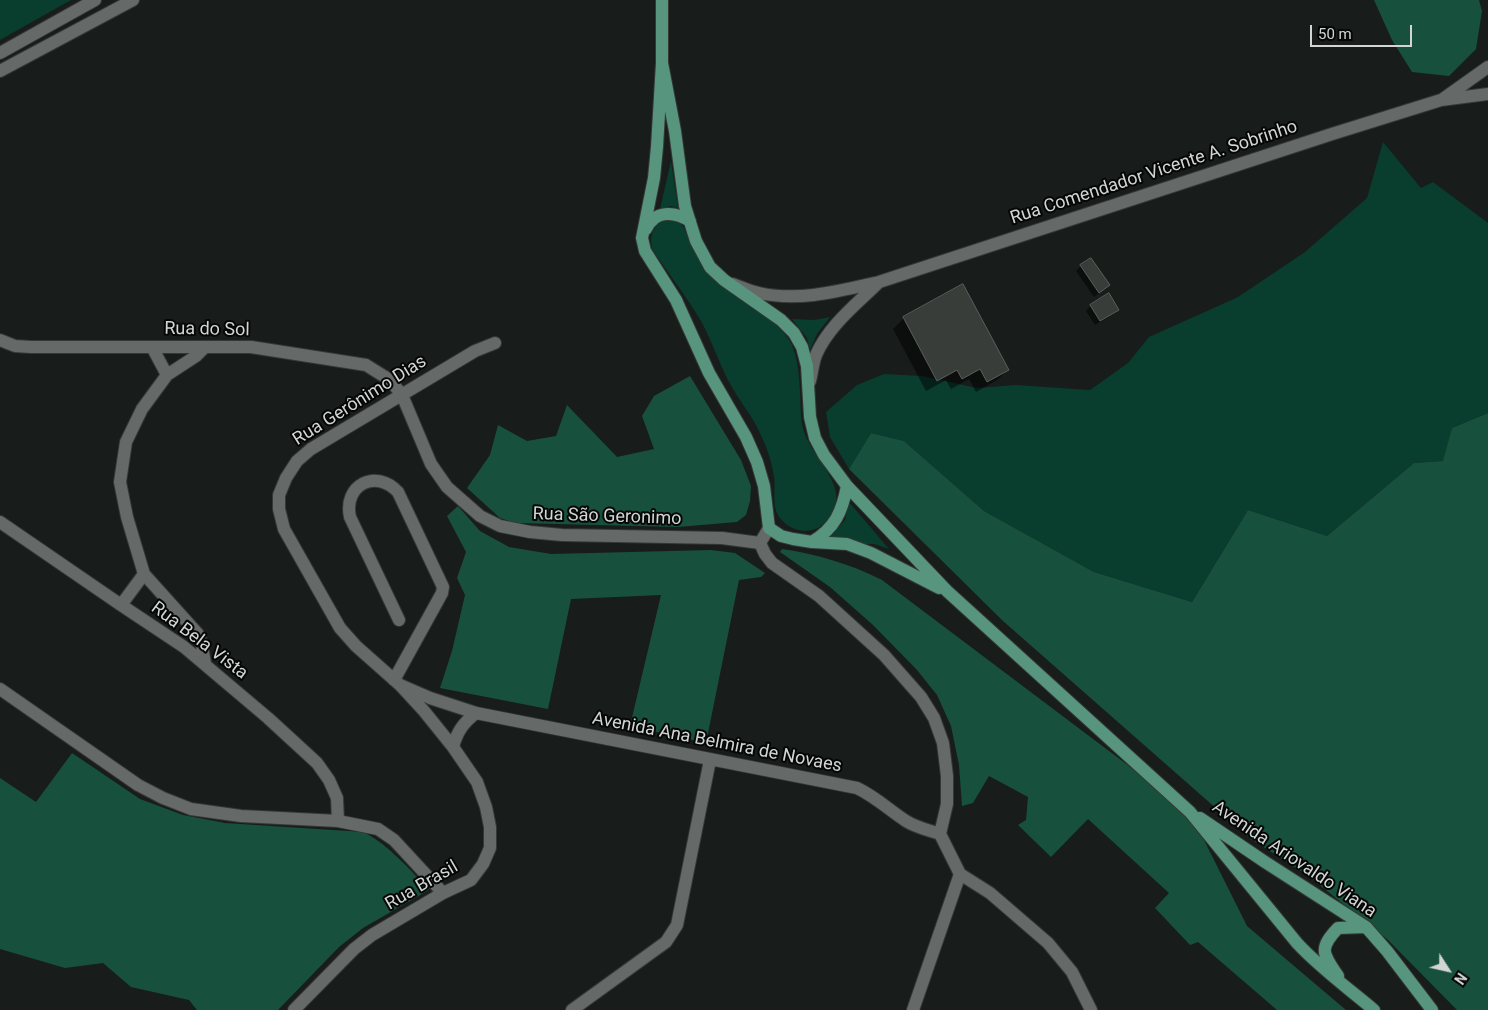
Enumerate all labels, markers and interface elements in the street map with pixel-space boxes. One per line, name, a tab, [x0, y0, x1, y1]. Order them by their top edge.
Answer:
scale bar	[1313, 15, 1416, 47]
text: 50 m	[1318, 25, 1352, 43]
street label: Rua Comendador Vicente A. Sobrinho	[1008, 116, 1300, 230]
street label: Rua do Sol	[164, 318, 250, 342]
street label: Rua Gerônimo Dias	[289, 351, 431, 451]
street label: Rua São Geronimo	[532, 504, 682, 530]
street label: Rua Bela Vista	[146, 598, 252, 684]
street label: Avenida Ana Belmira de Novaes	[590, 708, 844, 778]
street label: Avenida Ariovaldo Viana	[1208, 797, 1380, 923]
street label: Rua Brasil	[382, 857, 462, 915]
north arrow	[1423, 945, 1473, 995]
text: N	[1451, 970, 1470, 987]

